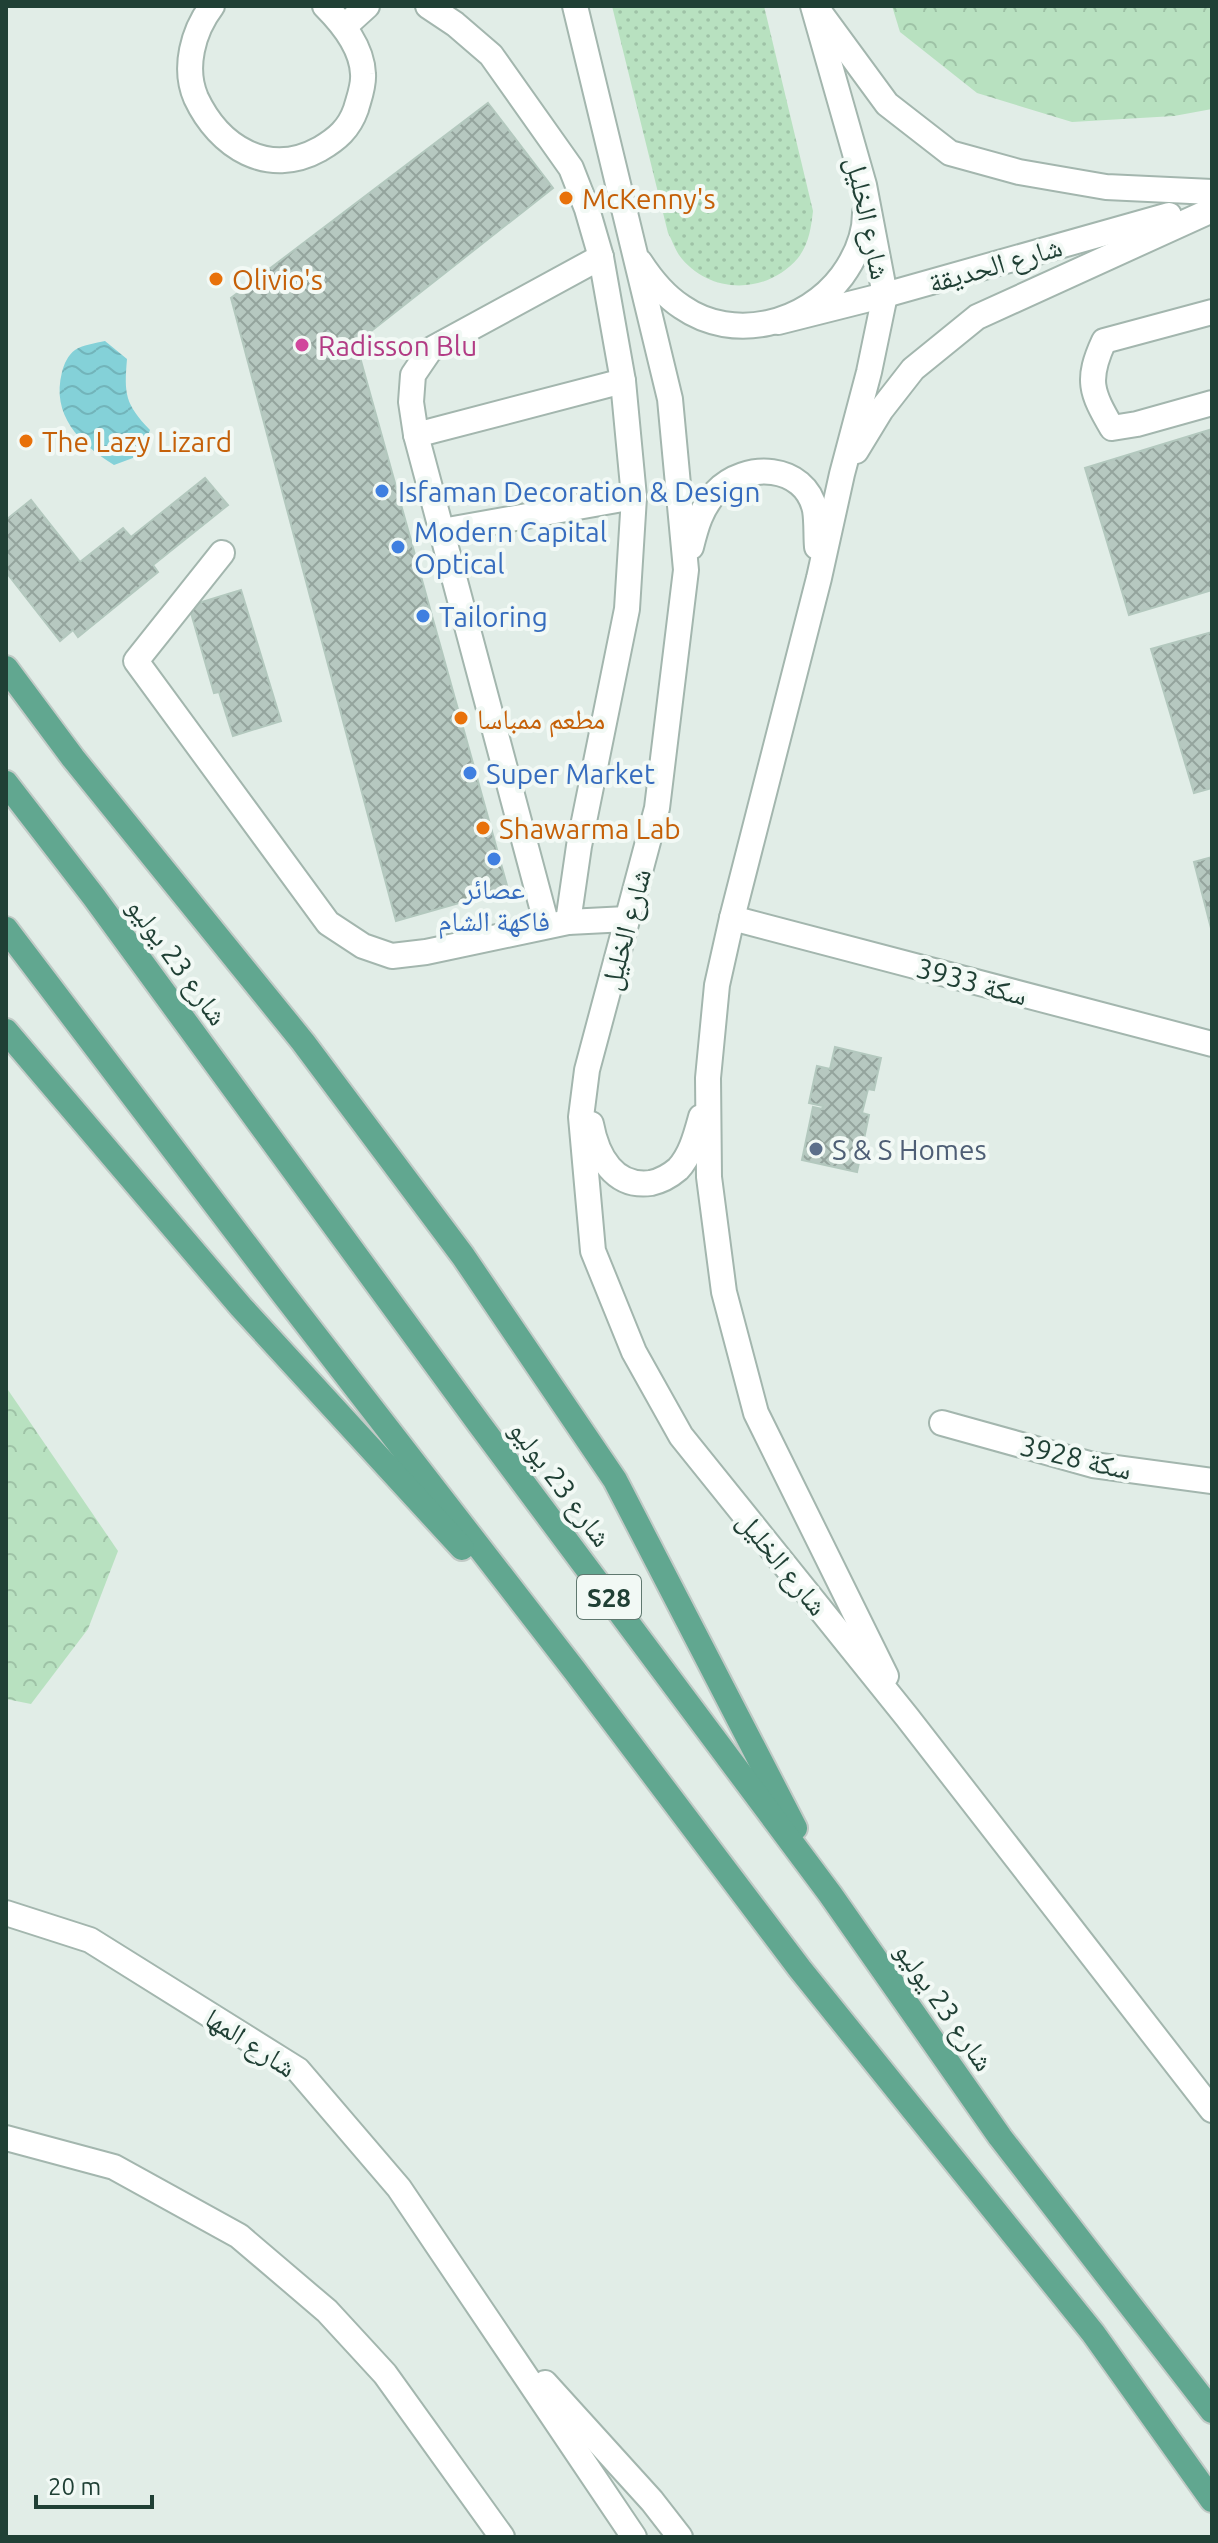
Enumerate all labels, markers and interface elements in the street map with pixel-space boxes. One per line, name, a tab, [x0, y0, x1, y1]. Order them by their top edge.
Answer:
street label: شارع الخليل	[838, 154, 897, 283]
place label: McKenny's	[582, 183, 716, 214]
marker: McKenny's	[557, 189, 575, 207]
street label: شارع الحديقة	[925, 230, 1066, 301]
place label: Olivio's	[232, 264, 323, 295]
marker: Olivio's	[207, 270, 225, 288]
place label: Radisson Blu	[318, 330, 477, 361]
marker: Radisson Blu	[293, 336, 311, 354]
place label: The Lazy Lizard	[42, 426, 232, 457]
marker: The Lazy Lizard	[17, 432, 35, 450]
place label: Isfaman Decoration & Design	[398, 476, 760, 507]
marker: Isfaman Decoration & Design	[373, 482, 391, 500]
place label: Modern Capital Optical	[414, 516, 607, 579]
marker: Modern Capital Optical	[389, 538, 407, 556]
place label: Tailoring	[439, 601, 548, 632]
marker: Tailoring	[414, 607, 432, 625]
place label: مطعم ممباسا	[477, 703, 605, 738]
marker: مطعم ممباسا	[452, 709, 470, 727]
place label: Super Market	[486, 758, 655, 789]
marker: Super Market	[461, 764, 479, 782]
place label: Shawarma Lab	[499, 813, 681, 844]
marker: Shawarma Lab	[474, 819, 492, 837]
marker: عصائر فاكهة الشام	[485, 850, 503, 868]
street label: شارع الخليل	[594, 865, 659, 994]
place label: عصائر فاكهة الشام	[438, 873, 550, 940]
street label: شارع 23 يوليو	[119, 891, 234, 1032]
street label: سكة 3933	[913, 951, 1031, 1011]
place label: S & S Homes	[832, 1134, 987, 1165]
marker: S & S Homes	[807, 1140, 825, 1158]
street label: شارع 23 يوليو	[501, 1414, 618, 1554]
street label: سكة 3928	[1017, 1429, 1135, 1485]
street label: شارع الخليل	[729, 1505, 834, 1623]
road number: S28	[577, 1575, 641, 1619]
street label: شارع 23 يوليو	[887, 1936, 1001, 2078]
street label: شارع المها	[198, 2001, 302, 2085]
scale bar	[36, 2459, 152, 2509]
text: 20 m	[48, 2473, 101, 2500]

